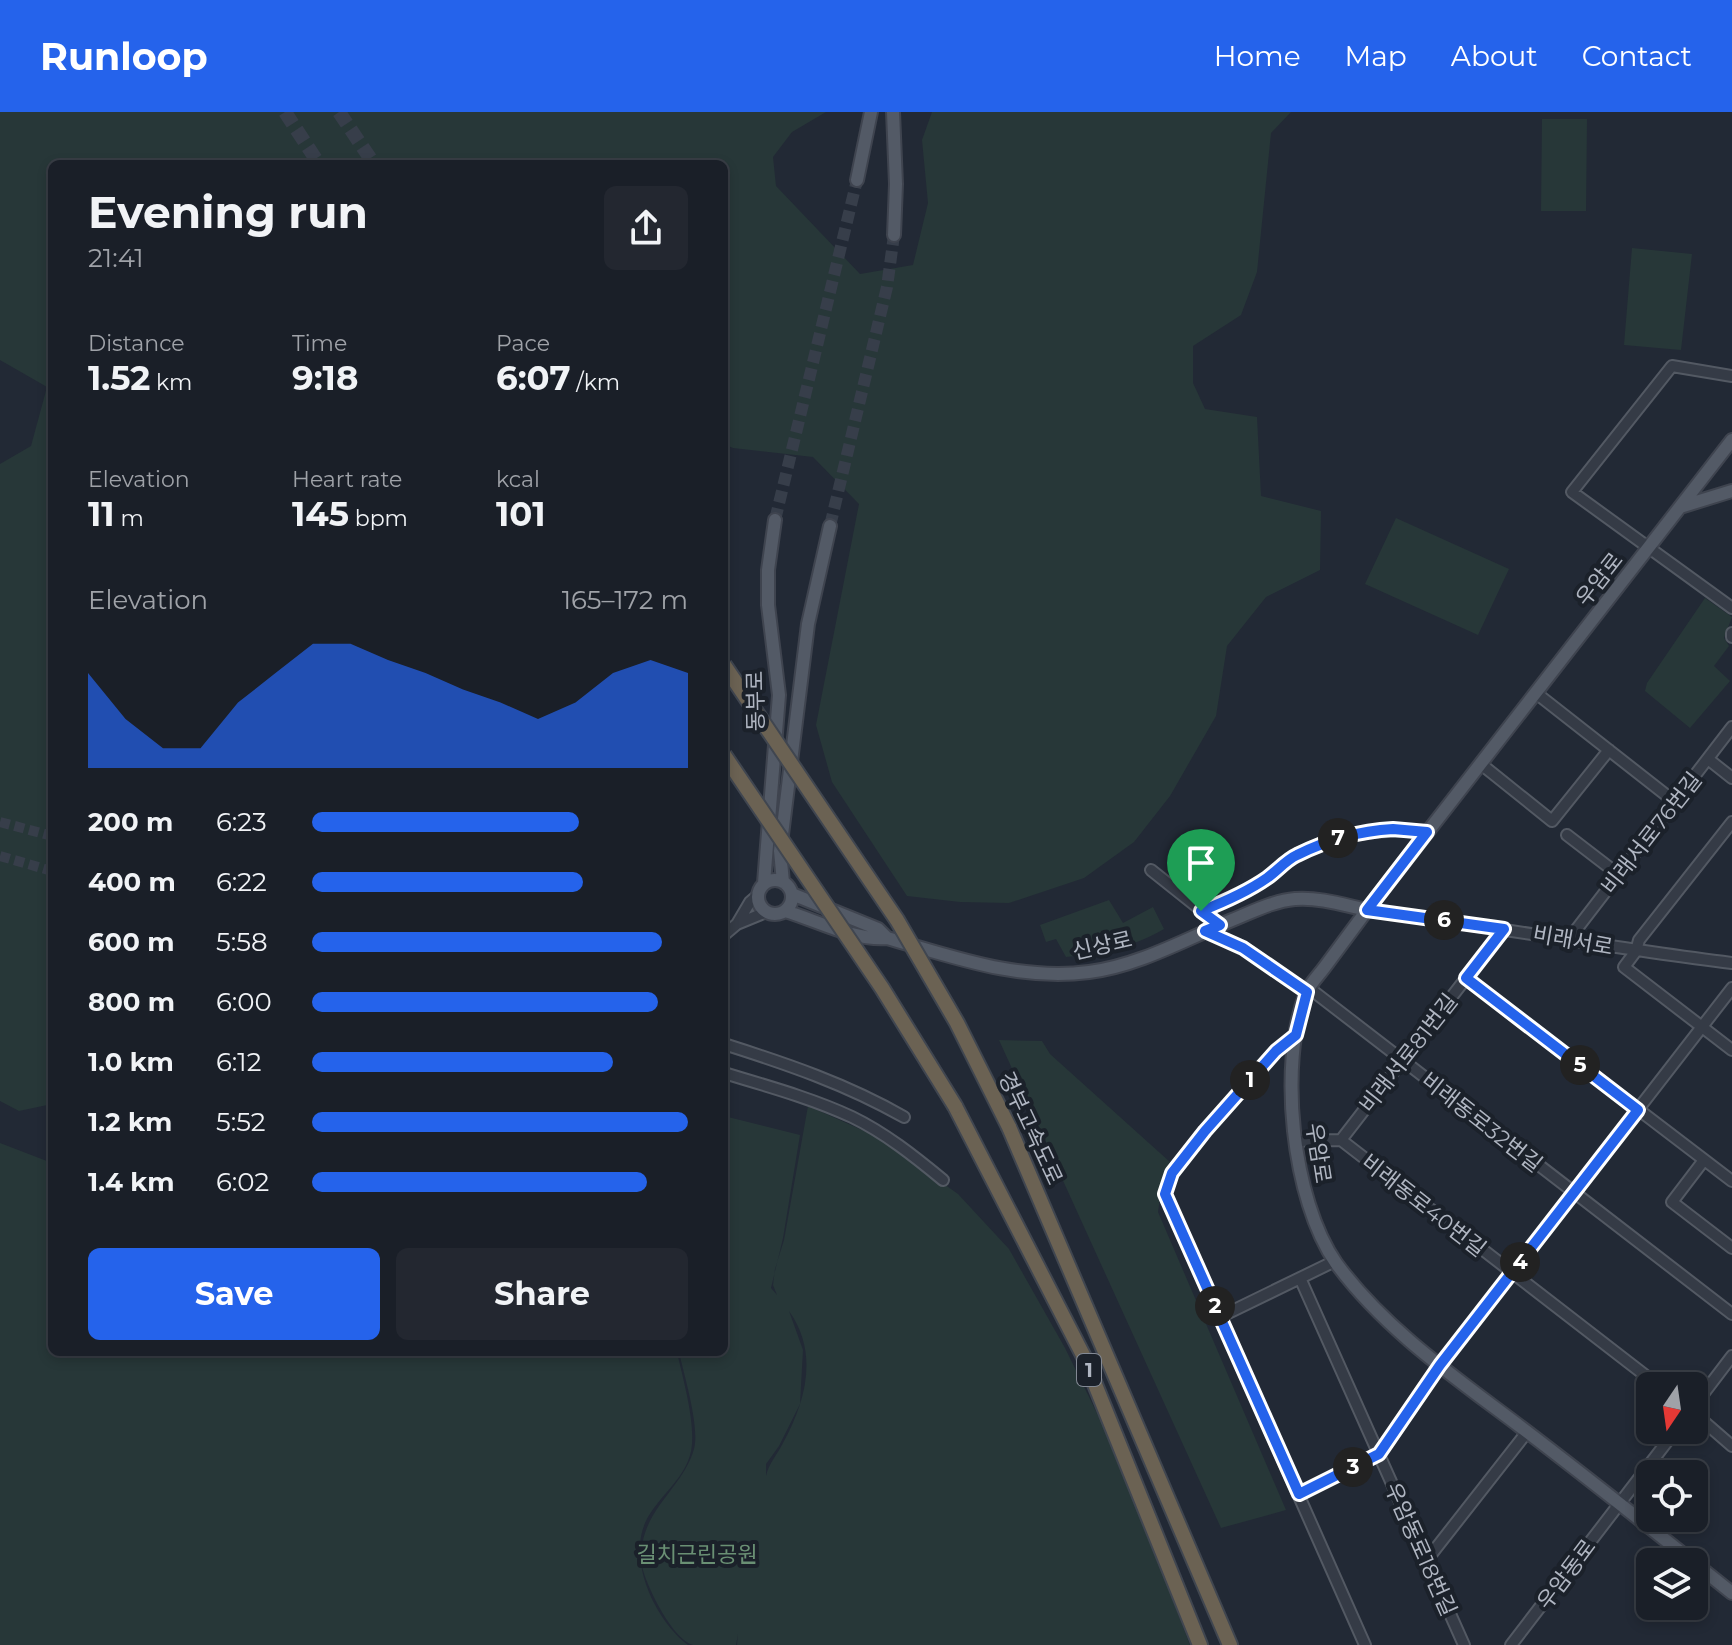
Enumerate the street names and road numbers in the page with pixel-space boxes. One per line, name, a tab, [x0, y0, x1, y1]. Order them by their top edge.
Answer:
street label: 우암로	[1570, 547, 1629, 612]
street label: 동부로	[741, 670, 770, 732]
street label: 비래서로76번길	[1595, 767, 1707, 900]
street label: 비래서로	[1531, 920, 1615, 961]
street label: 신상로	[1069, 926, 1135, 965]
street label: 비래서로81번길	[1354, 988, 1463, 1118]
street label: 경부고속도로	[993, 1067, 1068, 1189]
street label: 비래동로32번길	[1416, 1067, 1548, 1178]
street label: 우암로	[1300, 1121, 1337, 1185]
street label: 비래동로40번길	[1356, 1148, 1491, 1262]
road number: 1	[1077, 1354, 1101, 1386]
street label: 우암동로18번길	[1379, 1478, 1462, 1620]
street label: 우암동로	[1531, 1534, 1602, 1615]

